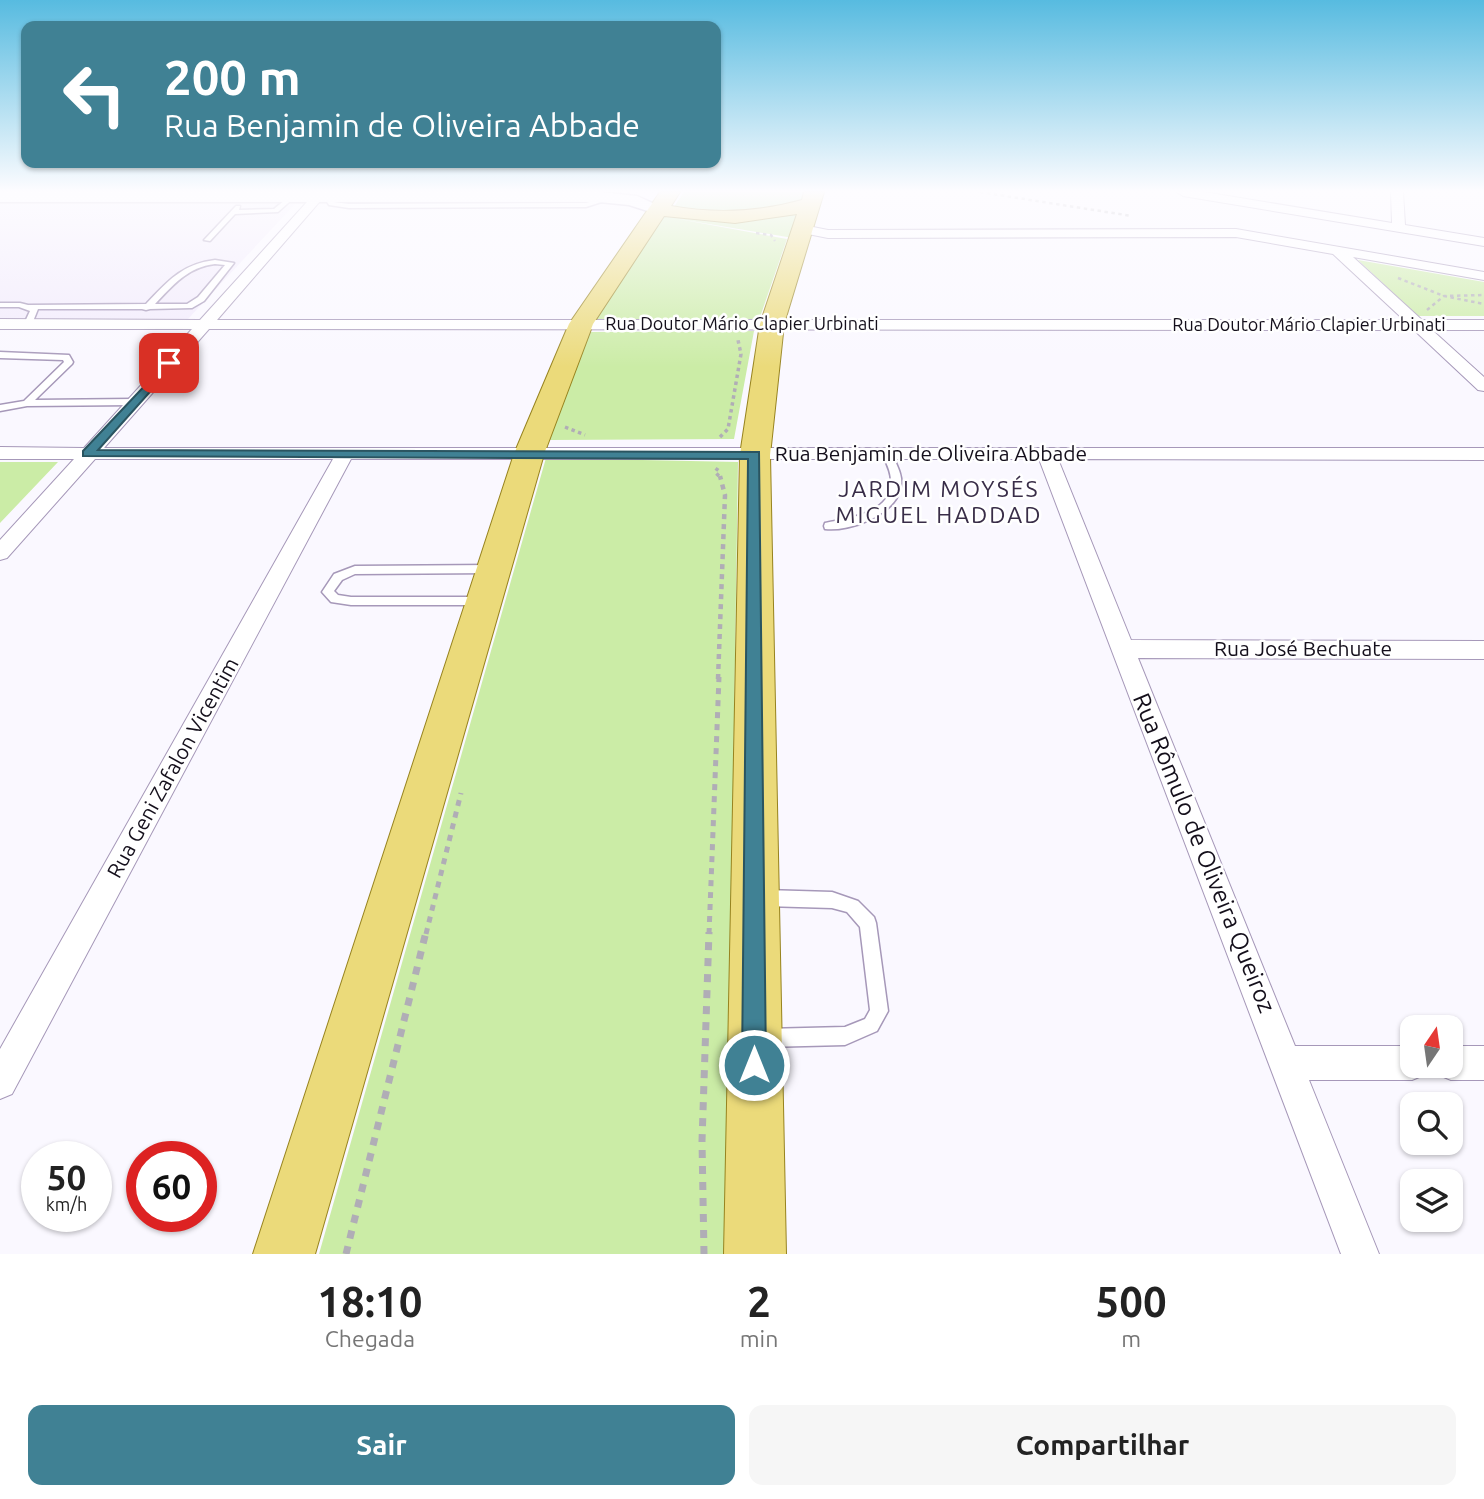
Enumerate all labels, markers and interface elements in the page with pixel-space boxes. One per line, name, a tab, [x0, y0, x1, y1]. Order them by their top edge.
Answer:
icon: left	[49, 49, 140, 140]
text: 200 m	[164, 49, 301, 104]
text: Rua Benjamin de Oliveira Abbade	[164, 107, 640, 143]
street label: Rua Doutor Mário Clapier Urbinati	[605, 313, 879, 333]
street label: Rua Doutor Mário Clapier Urbinati	[1172, 314, 1446, 334]
pin	[139, 333, 199, 393]
icon: arrive	[150, 344, 188, 382]
street label: Rua Benjamin de Oliveira Abbade	[775, 441, 1087, 465]
district label: JARDIM MOYSÉS MIGUEL HADDAD	[835, 475, 1043, 527]
street label: Rua José Bechuate	[1214, 636, 1392, 660]
street label: Rua Geni Zafalon Vicentim	[102, 653, 243, 882]
street label: Rua Rômulo de Oliveira Queiroz	[1128, 689, 1281, 1016]
north arrow	[1400, 1015, 1463, 1078]
map controls	[1400, 1015, 1463, 1232]
position arrow	[717, 1028, 791, 1102]
button: search	[1400, 1092, 1463, 1155]
speed limit sign: 60	[126, 1141, 217, 1232]
text: 50	[47, 1157, 86, 1197]
button: layers	[1400, 1169, 1463, 1232]
text: km/h	[46, 1194, 87, 1214]
text: 18:10	[317, 1278, 422, 1325]
text: 2	[747, 1278, 771, 1325]
text: 500	[1096, 1278, 1167, 1325]
text: Chegada	[325, 1326, 415, 1351]
text: min	[740, 1326, 778, 1351]
text: m	[1121, 1326, 1141, 1351]
button: Sair	[28, 1405, 735, 1485]
button: Compartilhar	[749, 1405, 1456, 1485]

